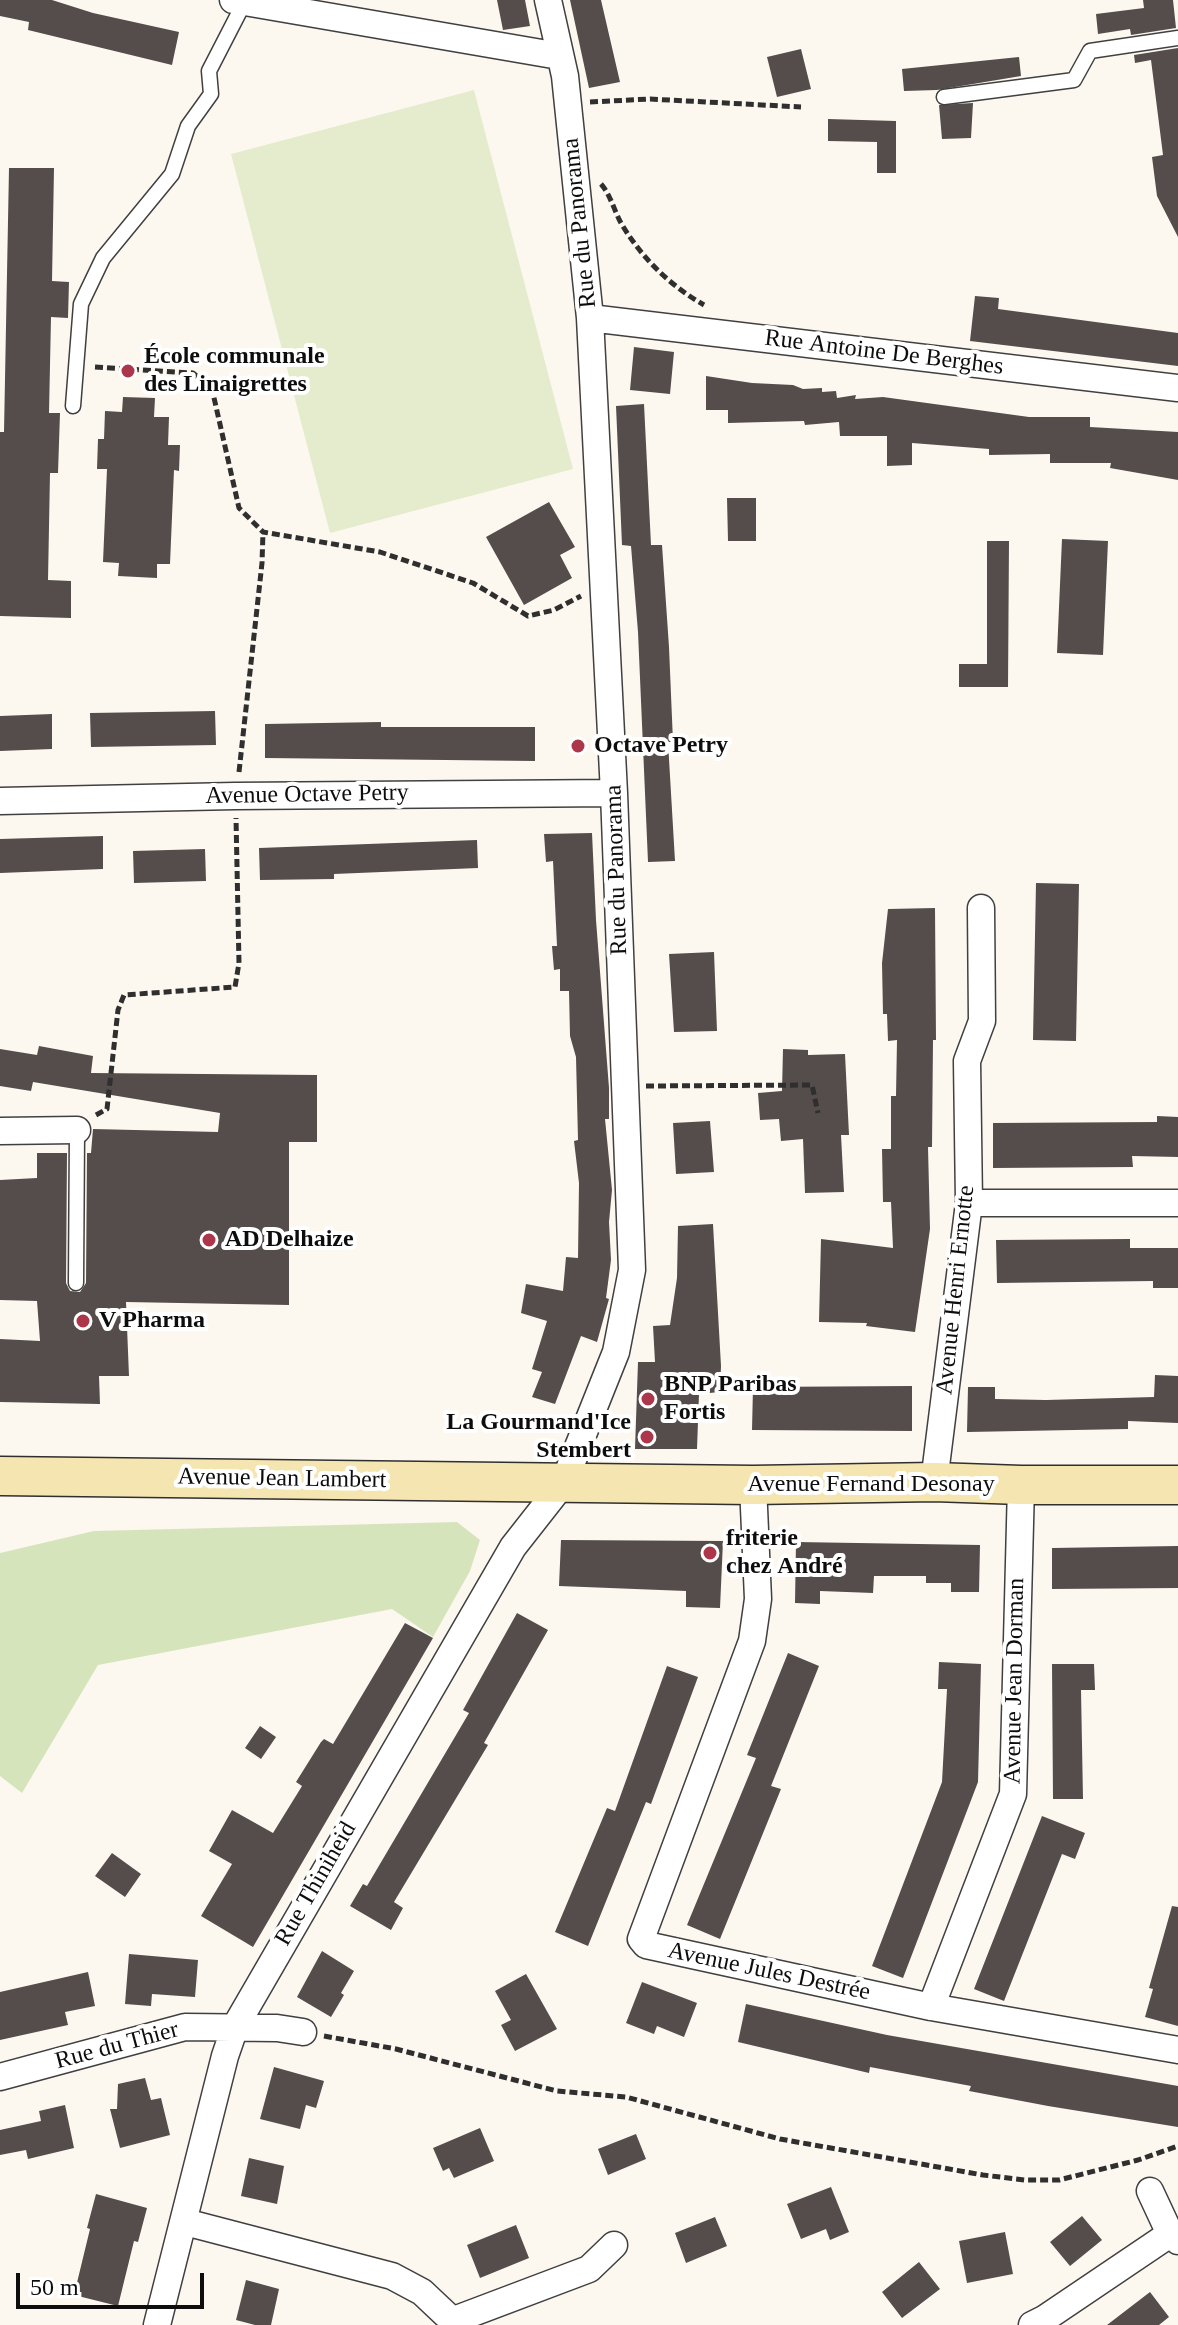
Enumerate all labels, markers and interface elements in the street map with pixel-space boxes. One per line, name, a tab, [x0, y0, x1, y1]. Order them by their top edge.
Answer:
street label: Rue du Panorama	[557, 137, 603, 309]
street label: Rue Antoine De Berghes	[763, 324, 1005, 382]
place label: École communale des Linaigrettes	[144, 343, 325, 399]
marker: École communale des Linaigrettes	[119, 362, 137, 380]
place label: Octave Petry	[594, 732, 728, 760]
marker: Octave Petry	[569, 737, 587, 755]
street label: Avenue Octave Petry	[205, 779, 409, 811]
street label: Rue du Panorama	[600, 784, 634, 956]
street label: Avenue Henri Ernotte	[931, 1184, 981, 1396]
place label: AD Delhaize	[225, 1226, 354, 1254]
marker: AD Delhaize	[200, 1231, 218, 1249]
place label: V Pharma	[99, 1307, 205, 1335]
marker: V Pharma	[74, 1312, 92, 1330]
place label: BNP Paribas Fortis	[664, 1371, 797, 1427]
marker: BNP Paribas Fortis	[639, 1390, 657, 1408]
place label: La Gourmand'Ice Stembert	[446, 1409, 631, 1465]
marker: La Gourmand'Ice Stembert	[638, 1428, 656, 1446]
street label: Avenue Jean Lambert	[177, 1463, 387, 1495]
street label: Avenue Fernand Desonay	[747, 1471, 995, 1499]
place label: friterie chez André	[726, 1525, 843, 1581]
marker: friterie chez André	[701, 1544, 719, 1562]
street label: Avenue Jean Dorman	[999, 1578, 1031, 1784]
street label: Rue Thiniheid	[269, 1817, 363, 1951]
street label: Avenue Jules Destrée	[665, 1936, 873, 2008]
street label: Rue du Thier	[52, 2016, 182, 2076]
scale bar	[20, 2257, 208, 2307]
text: 50 m	[30, 2274, 79, 2300]

